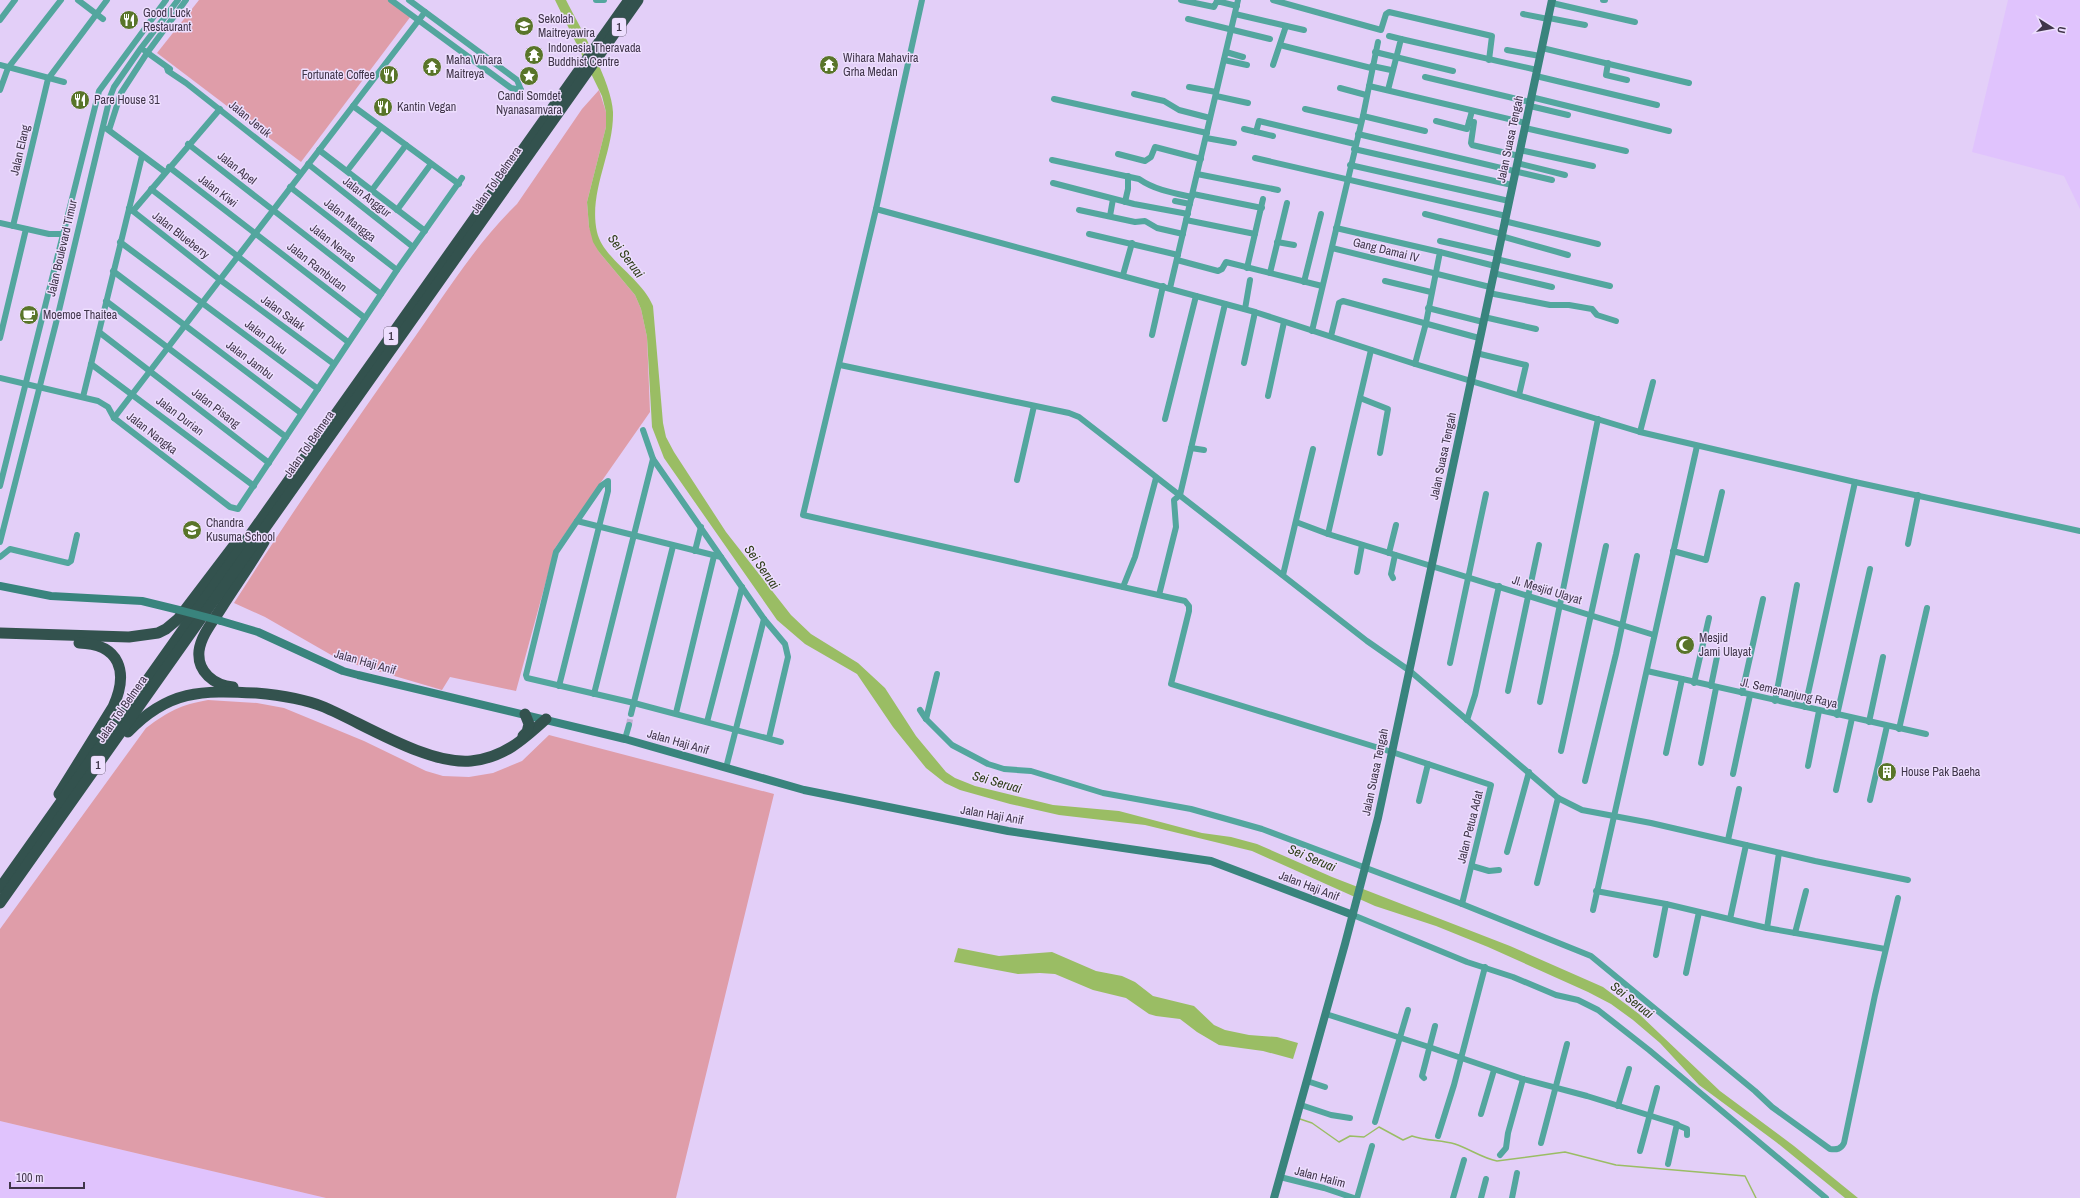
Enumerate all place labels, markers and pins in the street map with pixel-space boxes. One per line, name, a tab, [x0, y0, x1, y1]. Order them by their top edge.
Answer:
place label: Good Luck Restaurant	[143, 5, 191, 35]
restaurant icon: Good Luck Restaurant	[118, 9, 140, 31]
place label: Sekolah Maitreyawira	[538, 11, 595, 41]
school or university icon: Sekolah Maitreyawira	[513, 15, 535, 37]
place label: Indonesia Theravada Buddhist Centre	[548, 40, 641, 70]
temple icon: Indonesia Theravada Buddhist Centre	[523, 44, 545, 66]
place label: Wihara Mahavira Grha Medan	[843, 50, 919, 80]
place label: Maha Vihara Maitreya	[446, 52, 503, 82]
temple icon: Wihara Mahavira Grha Medan	[818, 54, 840, 76]
temple icon: Maha Vihara Maitreya	[421, 56, 443, 78]
restaurant icon: Fortunate Coffee	[378, 64, 400, 86]
place icon: Candi Somdet Nyanasamvara	[518, 65, 540, 87]
place label: Fortunate Coffee	[302, 67, 375, 83]
place label: Candi Somdet Nyanasamvara	[496, 88, 563, 118]
restaurant icon: Pare House 31	[69, 89, 91, 111]
place label: Pare House 31	[94, 92, 160, 108]
restaurant icon: Kantin Vegan	[372, 96, 394, 118]
place label: Kantin Vegan	[397, 99, 456, 115]
cafe icon: Moemoe Thaitea	[18, 304, 40, 326]
place label: Moemoe Thaitea	[43, 307, 118, 323]
place label: Chandra Kusuma School	[206, 515, 275, 545]
school or university icon: Chandra Kusuma School	[181, 519, 203, 541]
place label: Mesjid Jami Ulayat	[1699, 630, 1751, 660]
mosque icon: Mesjid Jami Ulayat	[1674, 634, 1696, 656]
building icon: House Pak Baeha	[1876, 761, 1898, 783]
place label: House Pak Baeha	[1901, 764, 1981, 780]

